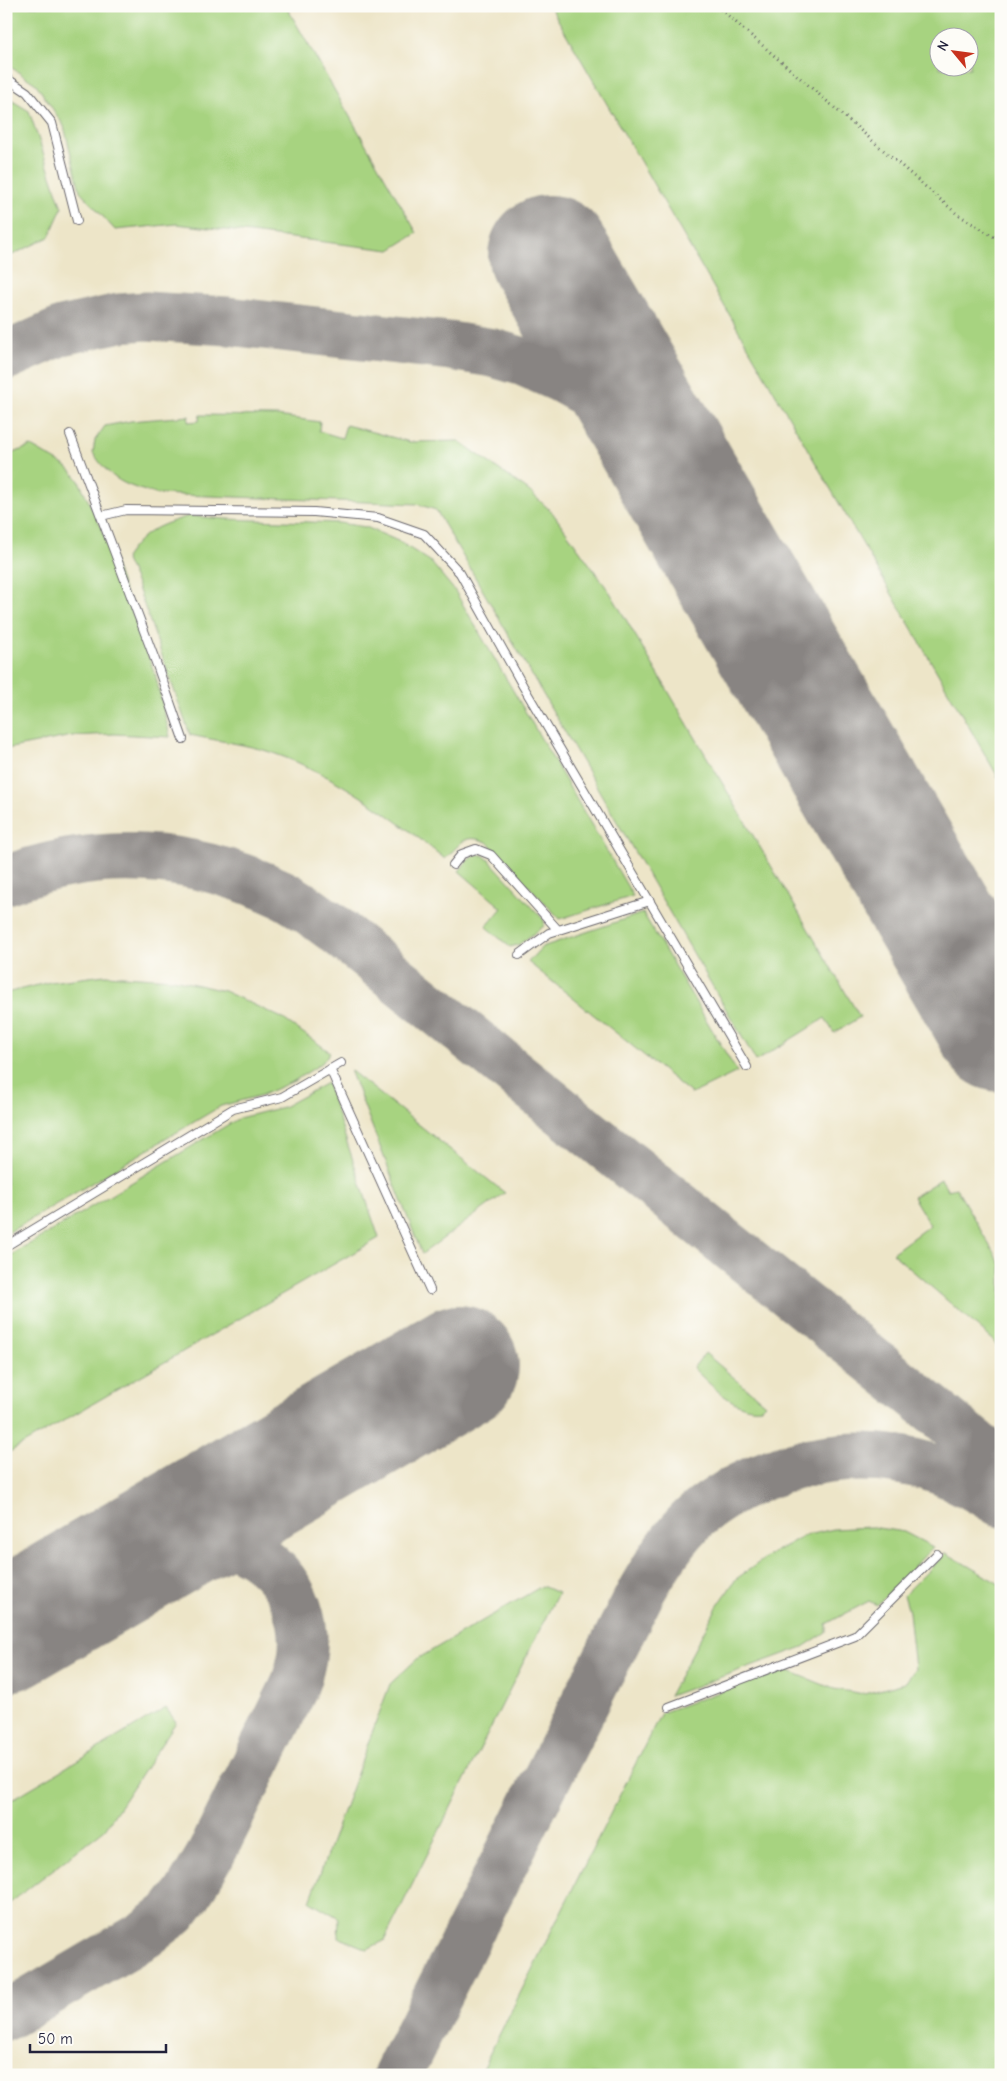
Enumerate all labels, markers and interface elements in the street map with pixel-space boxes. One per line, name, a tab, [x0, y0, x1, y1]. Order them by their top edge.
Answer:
north arrow	[930, 28, 980, 78]
text: N	[933, 38, 953, 54]
scale bar	[30, 2021, 166, 2053]
text: 50 m	[38, 2030, 73, 2048]

